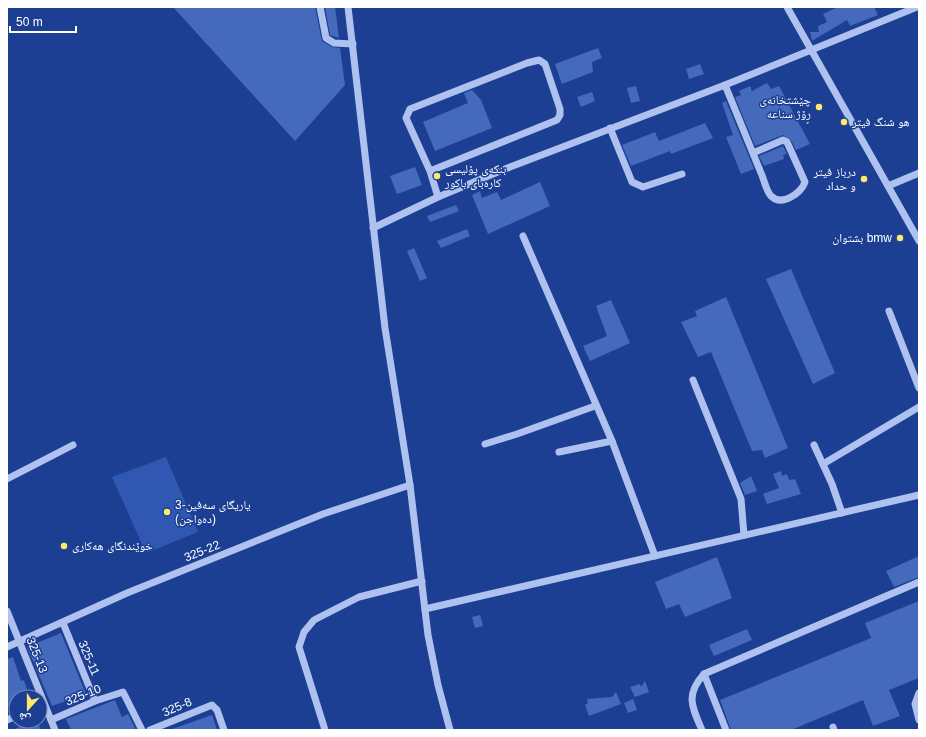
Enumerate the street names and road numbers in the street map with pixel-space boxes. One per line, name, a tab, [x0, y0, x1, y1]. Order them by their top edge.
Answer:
street label: 325-22	[182, 537, 222, 564]
street label: 325-13	[24, 635, 51, 675]
street label: 325-11	[75, 638, 103, 678]
street label: 325-10	[63, 681, 103, 708]
street label: 325-8	[160, 694, 194, 719]

